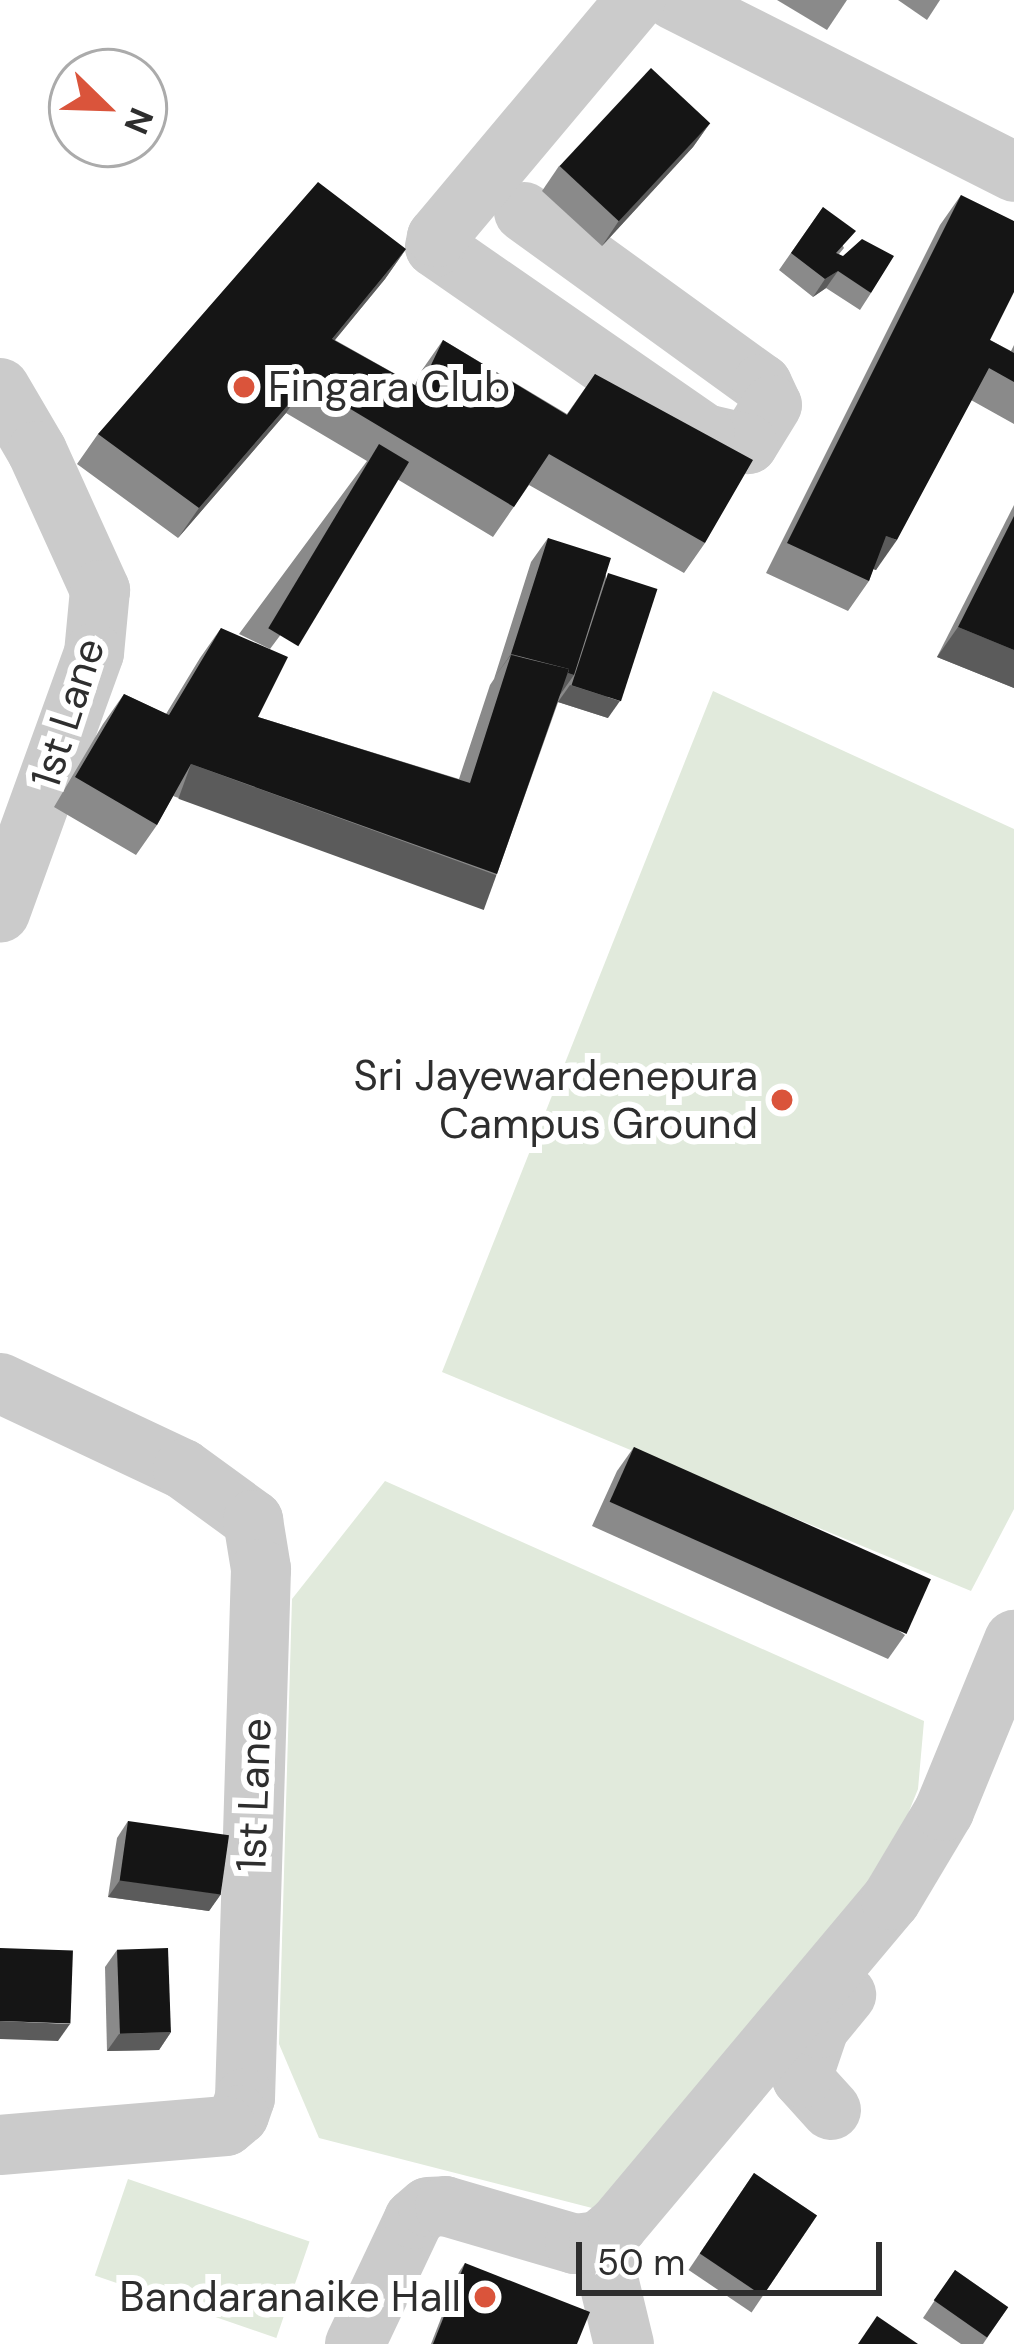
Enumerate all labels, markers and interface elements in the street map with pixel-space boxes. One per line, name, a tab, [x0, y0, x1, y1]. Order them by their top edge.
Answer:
north arrow	[48, 48, 168, 168]
text: N	[114, 102, 163, 141]
place label: Fingara Club	[268, 362, 510, 412]
marker: Fingara Club	[231, 374, 257, 400]
street label: 1st Lane	[20, 632, 116, 794]
place label: Sri Jayewardenepura Campus Ground	[353, 1051, 758, 1150]
marker: Sri Jayewardenepura Campus Ground	[769, 1087, 795, 1113]
street label: 1st Lane	[226, 1717, 282, 1873]
scale bar	[582, 2218, 888, 2292]
text: 50 m	[597, 2239, 685, 2286]
place label: Bandaranaike Hall	[119, 2272, 461, 2322]
marker: Bandaranaike Hall	[472, 2284, 498, 2310]

